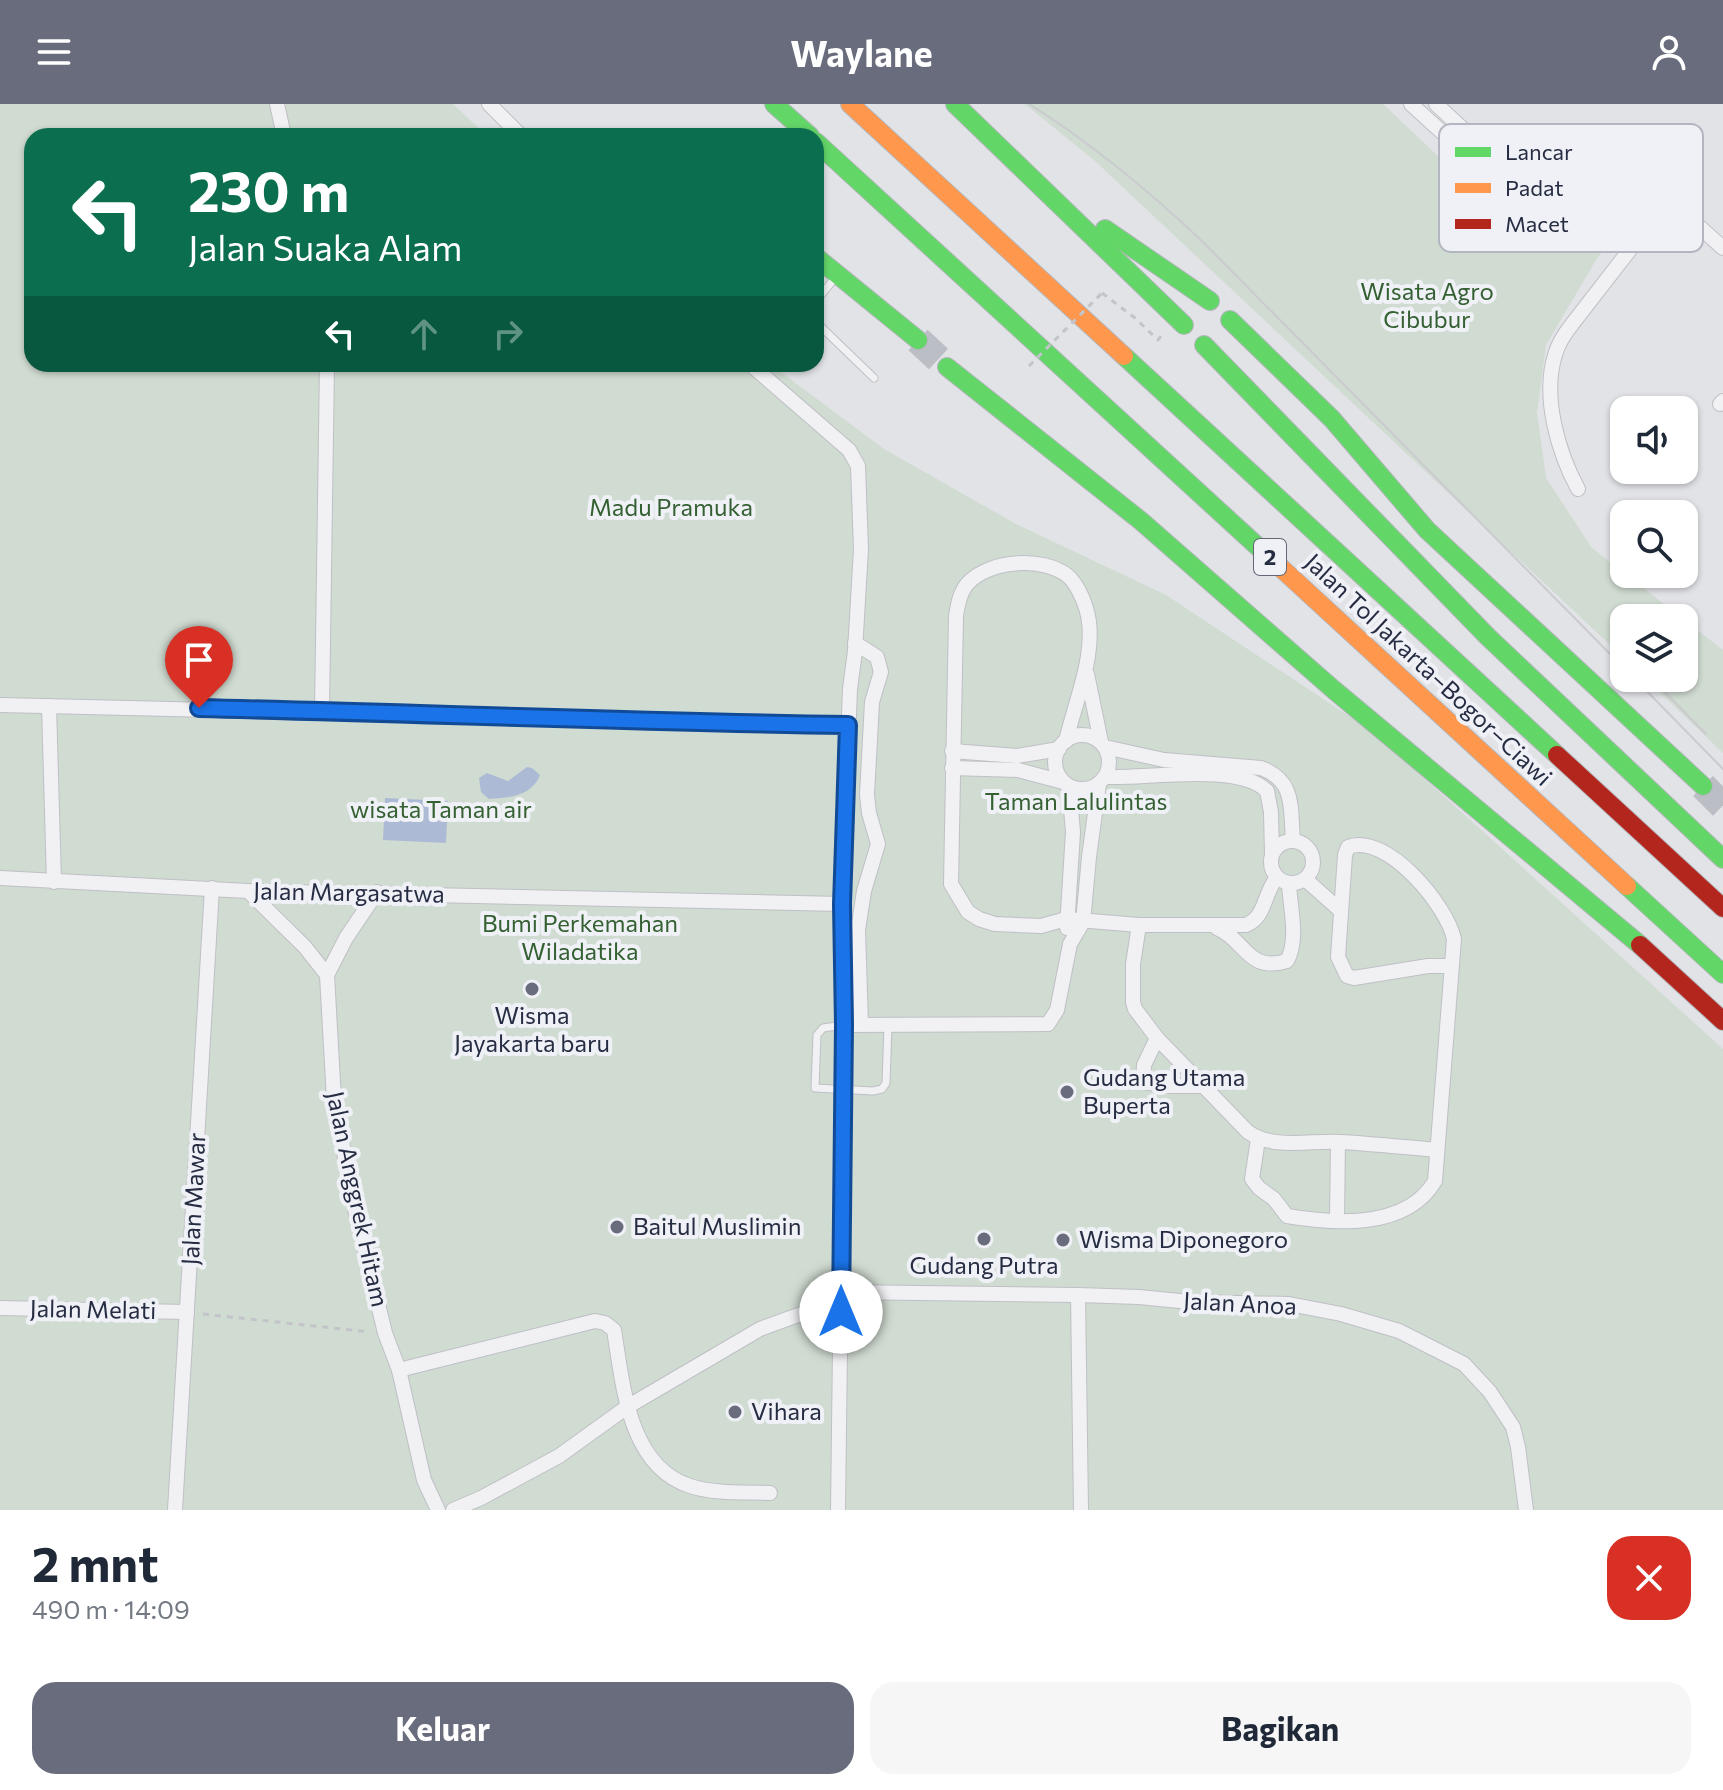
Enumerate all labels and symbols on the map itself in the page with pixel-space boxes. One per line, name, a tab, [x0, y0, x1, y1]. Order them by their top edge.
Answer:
legend	[1439, 124, 1703, 252]
text: Lancar	[1505, 138, 1573, 165]
text: Padat	[1505, 174, 1564, 201]
text: Macet	[1505, 210, 1569, 237]
park label: Wisata Agro Cibubur	[1360, 276, 1494, 333]
park label: Madu Pramuka	[589, 492, 753, 521]
road number: 2	[1254, 539, 1286, 575]
street label: Jalan Tol Jakarta–Bogor–Ciawi	[1299, 547, 1559, 791]
pin	[165, 626, 233, 708]
park label: Taman Lalulintas	[985, 786, 1167, 815]
park label: wisata Taman air	[350, 794, 532, 823]
street label: Jalan Margasatwa	[253, 875, 445, 908]
park label: Bumi Perkemahan Wiladatika	[482, 908, 678, 965]
marker: Wisma Jayakarta baru	[523, 980, 541, 998]
place label: Wisma Jayakarta baru	[454, 1000, 610, 1057]
place label: Gudang Utama Buperta	[1083, 1062, 1245, 1119]
marker: Gudang Utama Buperta	[1058, 1083, 1076, 1101]
street label: Jalan Anggrek Hitam	[321, 1088, 395, 1309]
street label: Jalan Mawar	[175, 1132, 210, 1266]
place label: Baitul Muslimin	[633, 1211, 802, 1240]
marker: Baitul Muslimin	[608, 1218, 626, 1236]
place label: Wisma Diponegoro	[1079, 1224, 1288, 1253]
marker: Gudang Putra	[975, 1230, 993, 1248]
marker: Wisma Diponegoro	[1054, 1231, 1072, 1249]
place label: Gudang Putra	[910, 1250, 1058, 1279]
position arrow	[799, 1270, 883, 1354]
street label: Jalan Anoa	[1183, 1285, 1298, 1320]
street label: Jalan Melati	[29, 1293, 157, 1324]
place label: Vihara	[751, 1396, 822, 1425]
marker: Vihara	[726, 1403, 744, 1421]

